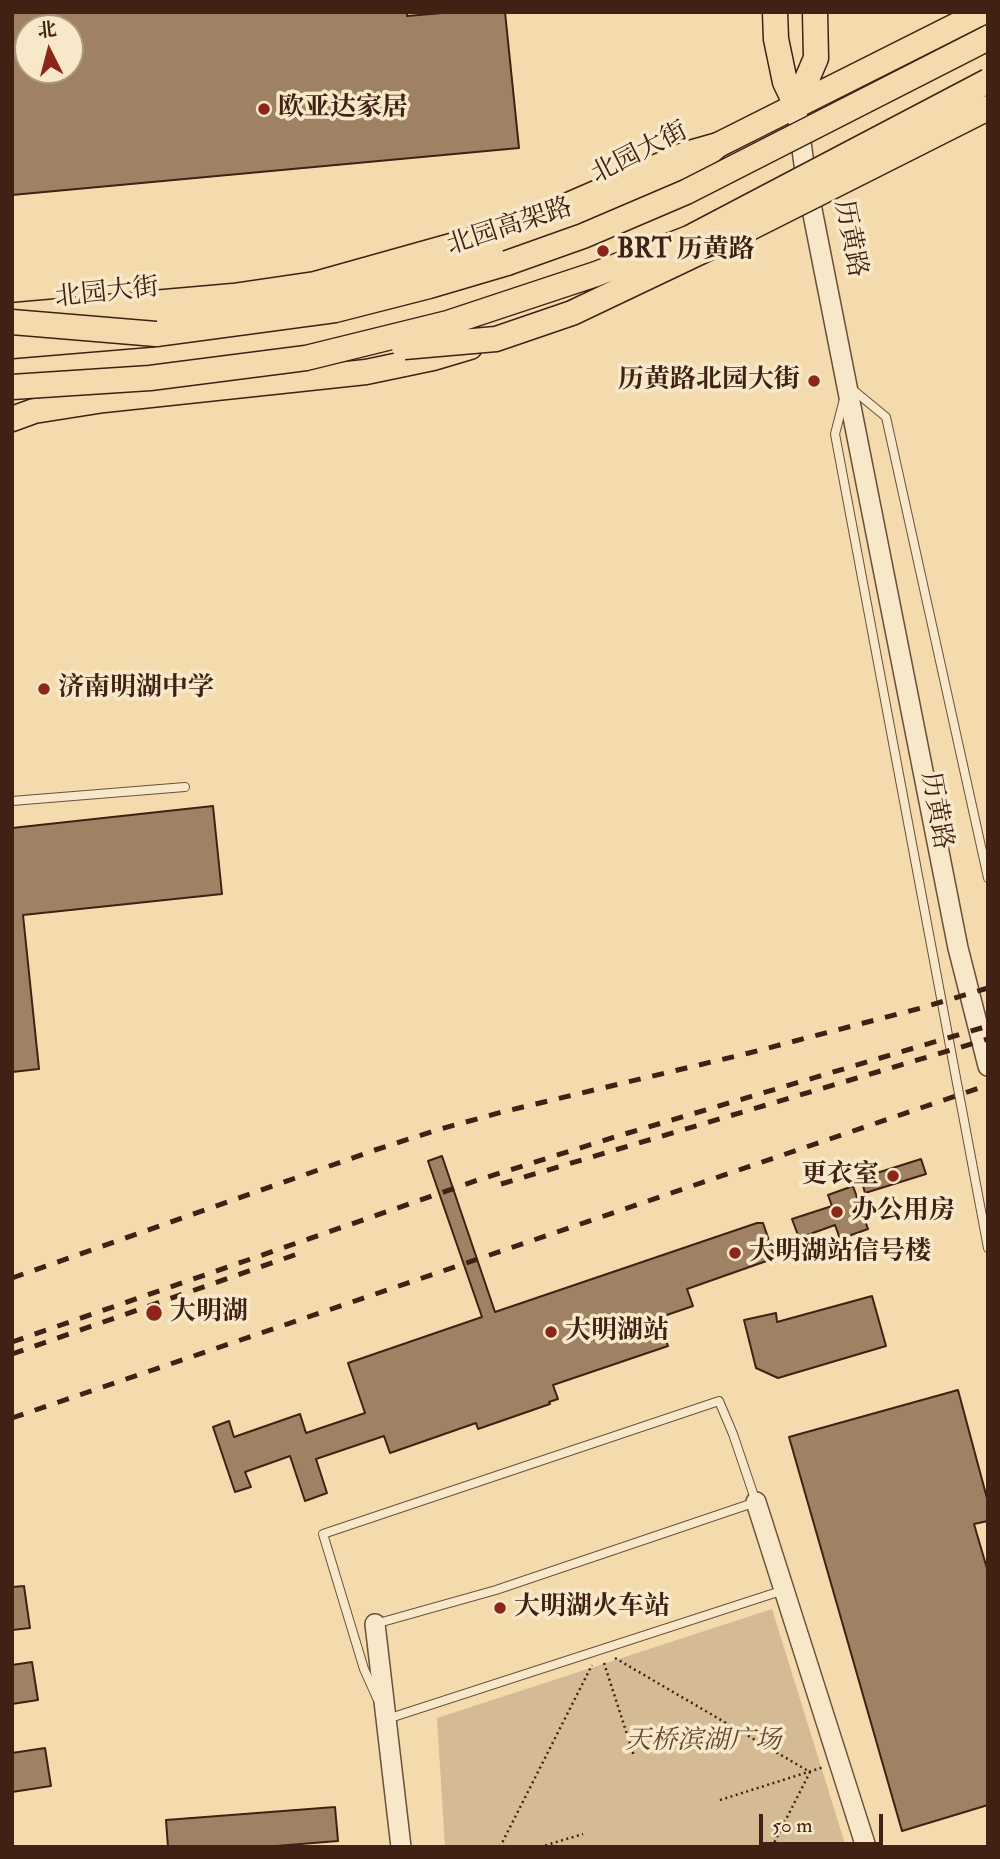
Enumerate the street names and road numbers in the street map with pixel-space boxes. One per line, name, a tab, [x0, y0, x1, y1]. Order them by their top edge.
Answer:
street label: 北园大街	[587, 116, 693, 192]
street label: 北园高架路	[443, 193, 577, 263]
street label: 历黄路	[826, 198, 872, 280]
street label: 北园大街	[54, 273, 160, 315]
street label: 历黄路	[913, 770, 957, 852]

